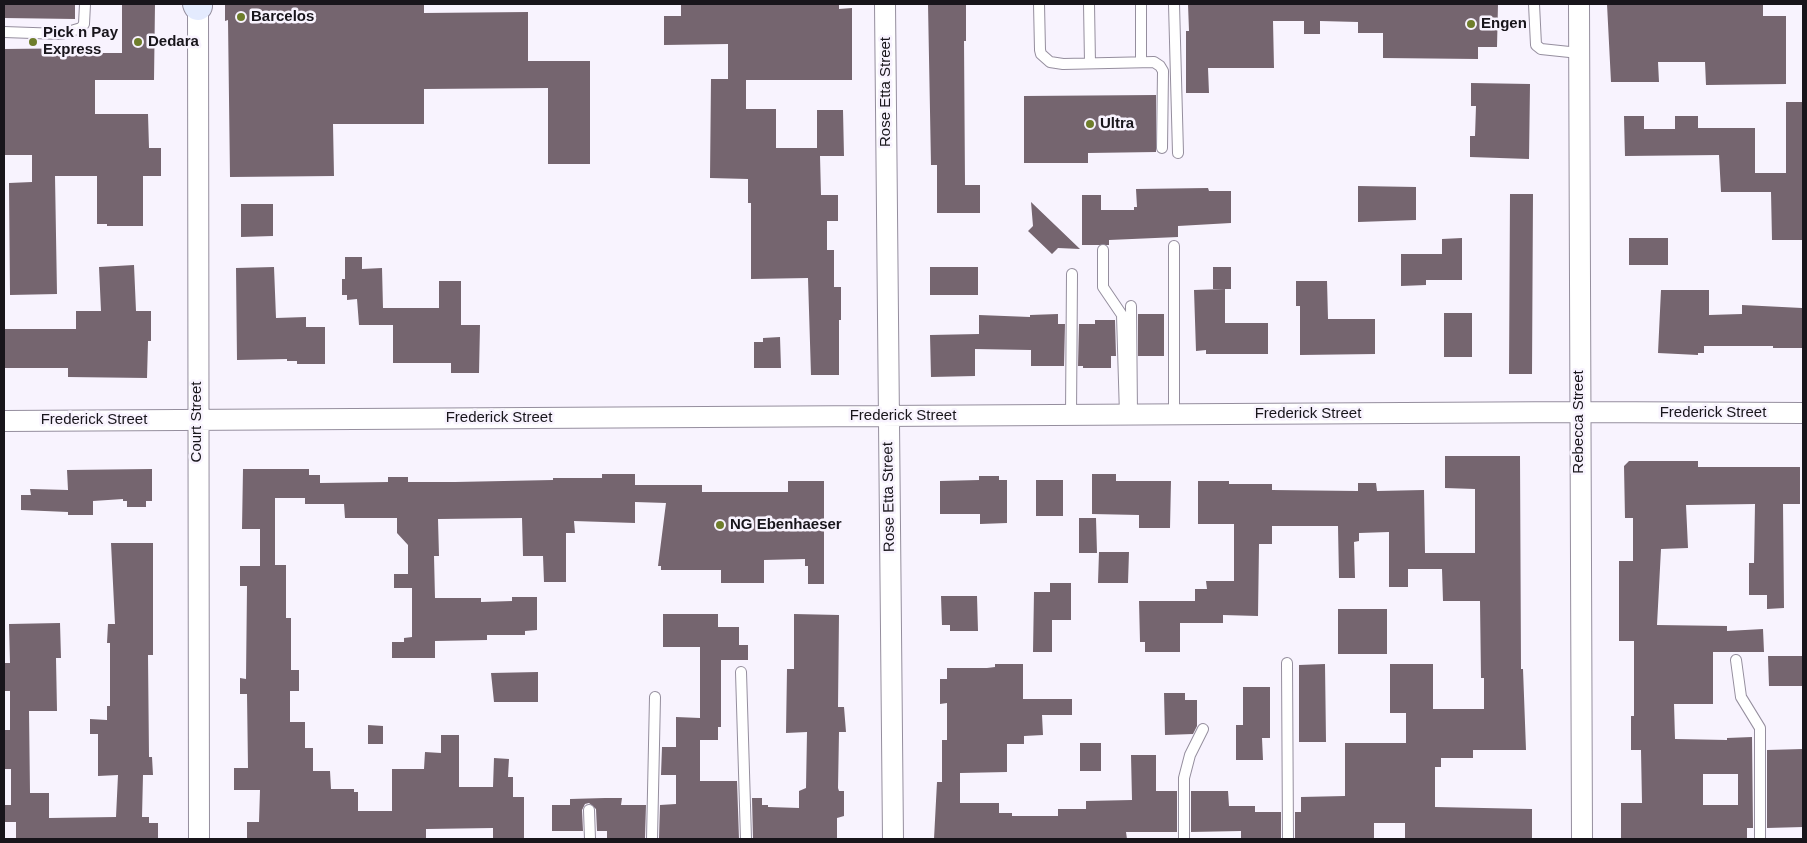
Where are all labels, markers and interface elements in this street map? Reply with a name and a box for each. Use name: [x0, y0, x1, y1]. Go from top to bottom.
place label: Barcelos: [251, 8, 314, 26]
marker: Barcelos: [235, 11, 247, 23]
place label: Engen: [1481, 15, 1527, 33]
marker: Engen: [1465, 18, 1477, 30]
place label: Pick n Pay Express: [43, 24, 118, 59]
place label: Dedara: [148, 33, 199, 51]
marker: Pick n Pay Express: [27, 36, 39, 48]
marker: Dedara: [132, 36, 144, 48]
street label: Rose Etta Street: [877, 37, 895, 147]
place label: Ultra: [1100, 115, 1134, 133]
marker: Ultra: [1084, 118, 1096, 130]
street label: Rebecca Street: [1570, 370, 1588, 474]
street label: Court Street: [188, 382, 206, 462]
street label: Frederick Street: [1660, 404, 1766, 422]
street label: Frederick Street: [1255, 405, 1361, 423]
street label: Frederick Street: [850, 407, 956, 425]
street label: Frederick Street: [446, 409, 552, 427]
street label: Frederick Street: [41, 411, 147, 429]
street label: Rose Etta Street: [879, 442, 899, 552]
place label: NG Ebenhaeser: [730, 516, 842, 534]
marker: NG Ebenhaeser: [714, 519, 726, 531]

